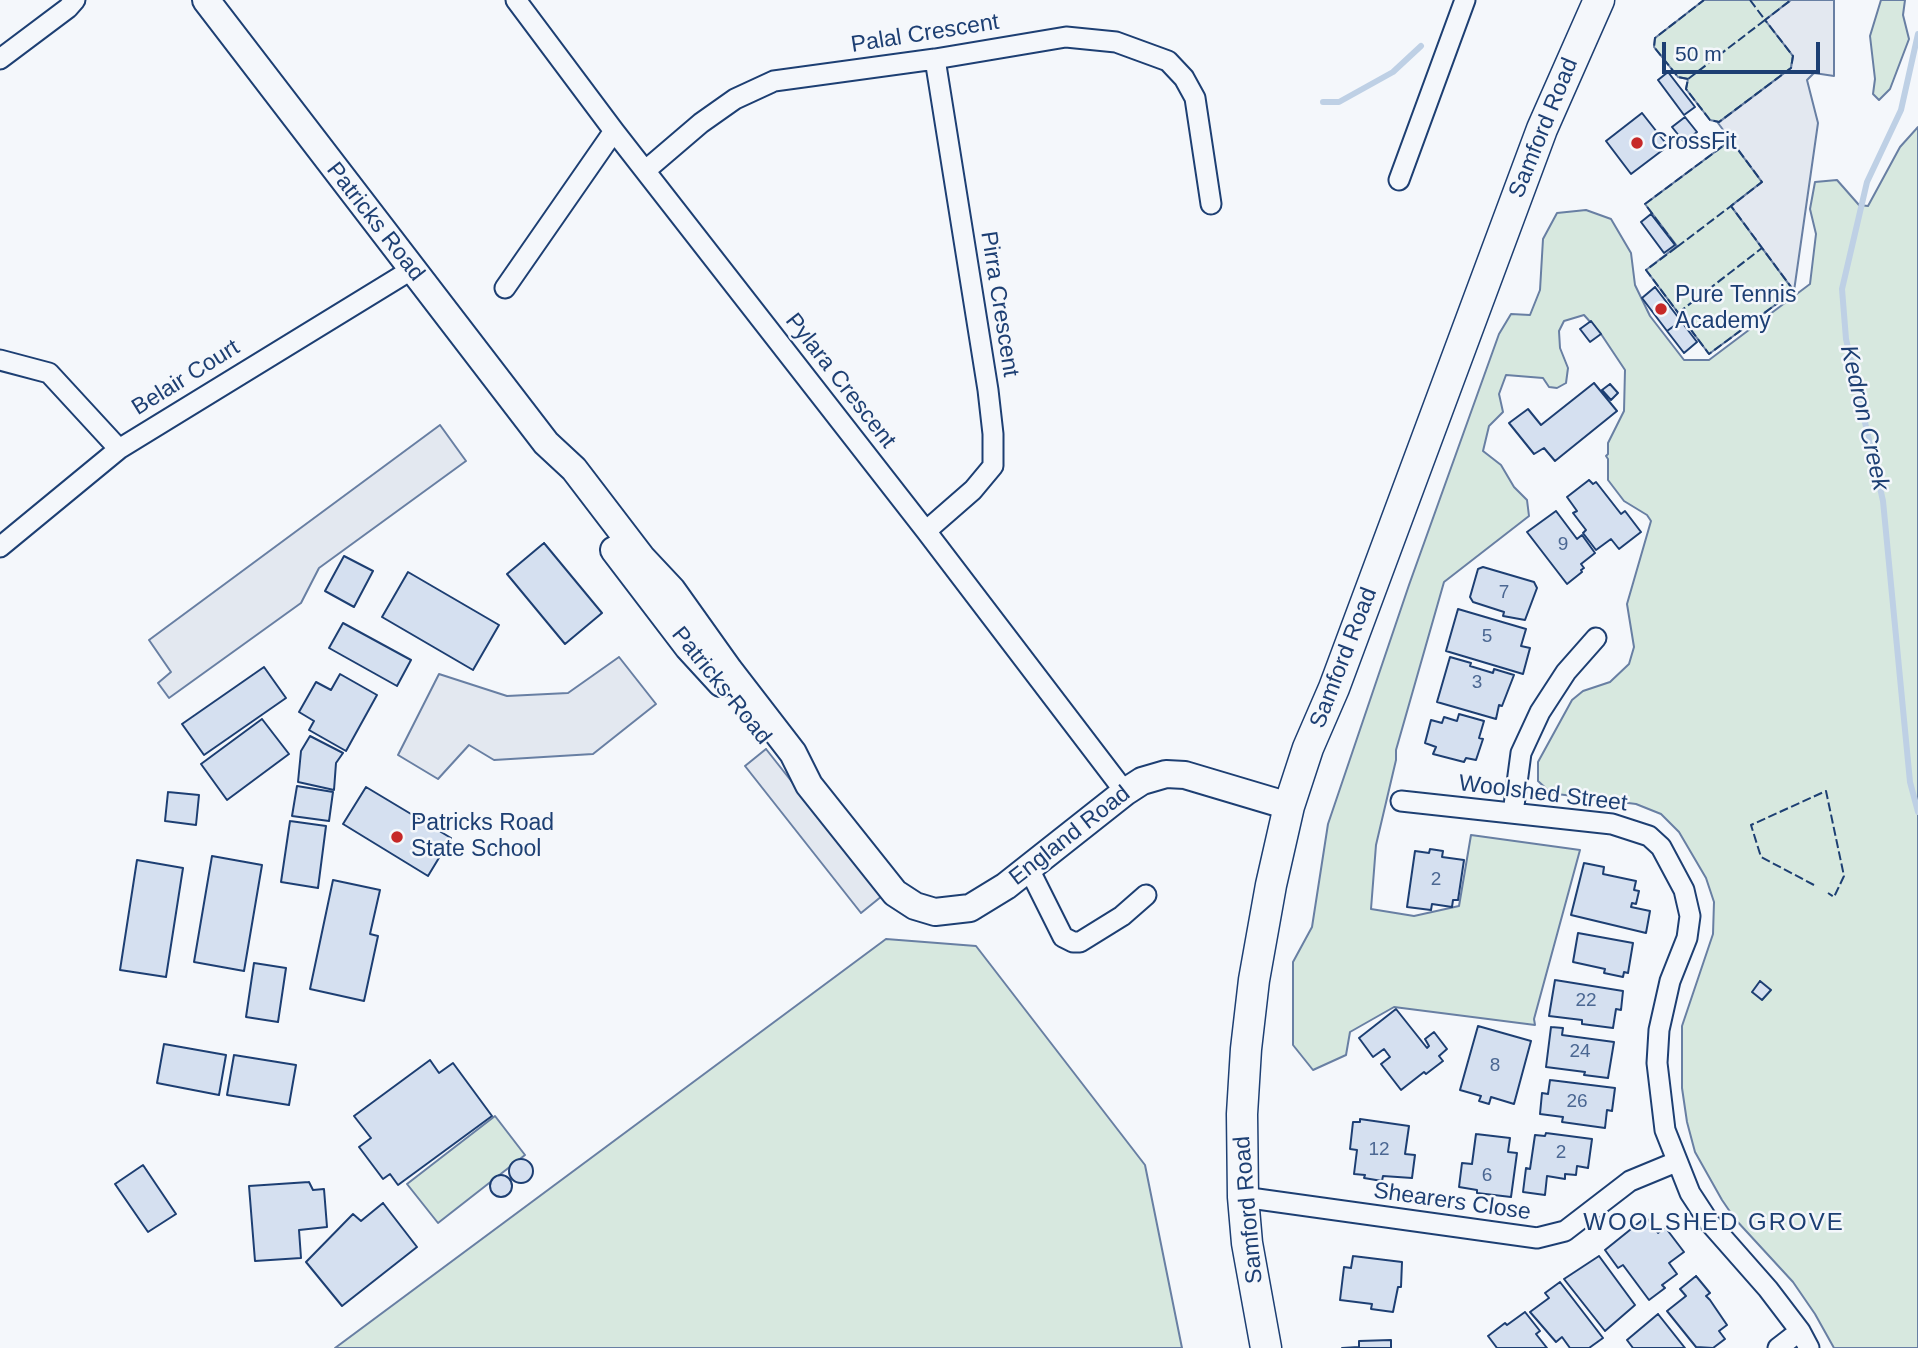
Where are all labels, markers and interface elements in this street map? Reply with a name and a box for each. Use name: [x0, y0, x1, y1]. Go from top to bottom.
street label: Palal Crescent: [849, 9, 1001, 59]
scale bar: [1666, 28, 1824, 72]
text: 50 m: [1675, 42, 1722, 65]
street label: Samford Road: [1503, 54, 1585, 202]
place label: CrossFit: [1651, 129, 1737, 157]
marker: CrossFit: [1629, 135, 1645, 151]
street label: Patricks Road: [320, 157, 430, 287]
street label: Pirra Crescent: [974, 229, 1024, 379]
place label: Pure Tennis Academy: [1675, 282, 1796, 336]
marker: Pure Tennis Academy: [1653, 301, 1669, 317]
street label: Pylara Crescent: [779, 308, 901, 454]
street label: Belair Court: [127, 334, 245, 422]
water label: Kedron Creek: [1833, 343, 1895, 493]
house number: 9: [1558, 534, 1568, 556]
house number: 7: [1499, 582, 1509, 604]
street label: Samford Road: [1305, 584, 1383, 732]
street label: Patricks Road: [665, 622, 777, 750]
house number: 5: [1482, 626, 1492, 648]
house number: 3: [1472, 672, 1482, 694]
street label: Woolshed Street: [1457, 770, 1629, 818]
street label: England Road: [1004, 780, 1136, 892]
place label: Patricks Road State School: [411, 810, 554, 864]
marker: Patricks Road State School: [389, 829, 405, 845]
house number: 2: [1431, 869, 1441, 891]
house number: 22: [1575, 990, 1597, 1012]
house number: 24: [1569, 1041, 1591, 1063]
house number: 8: [1490, 1055, 1500, 1077]
house number: 26: [1566, 1091, 1588, 1113]
street label: Samford Road: [1229, 1135, 1269, 1285]
house number: 12: [1368, 1139, 1390, 1161]
house number: 2: [1556, 1142, 1566, 1164]
house number: 6: [1482, 1165, 1492, 1187]
street label: Shearers Close: [1372, 1177, 1532, 1227]
district label: WOOLSHED GROVE: [1585, 1209, 1843, 1237]

